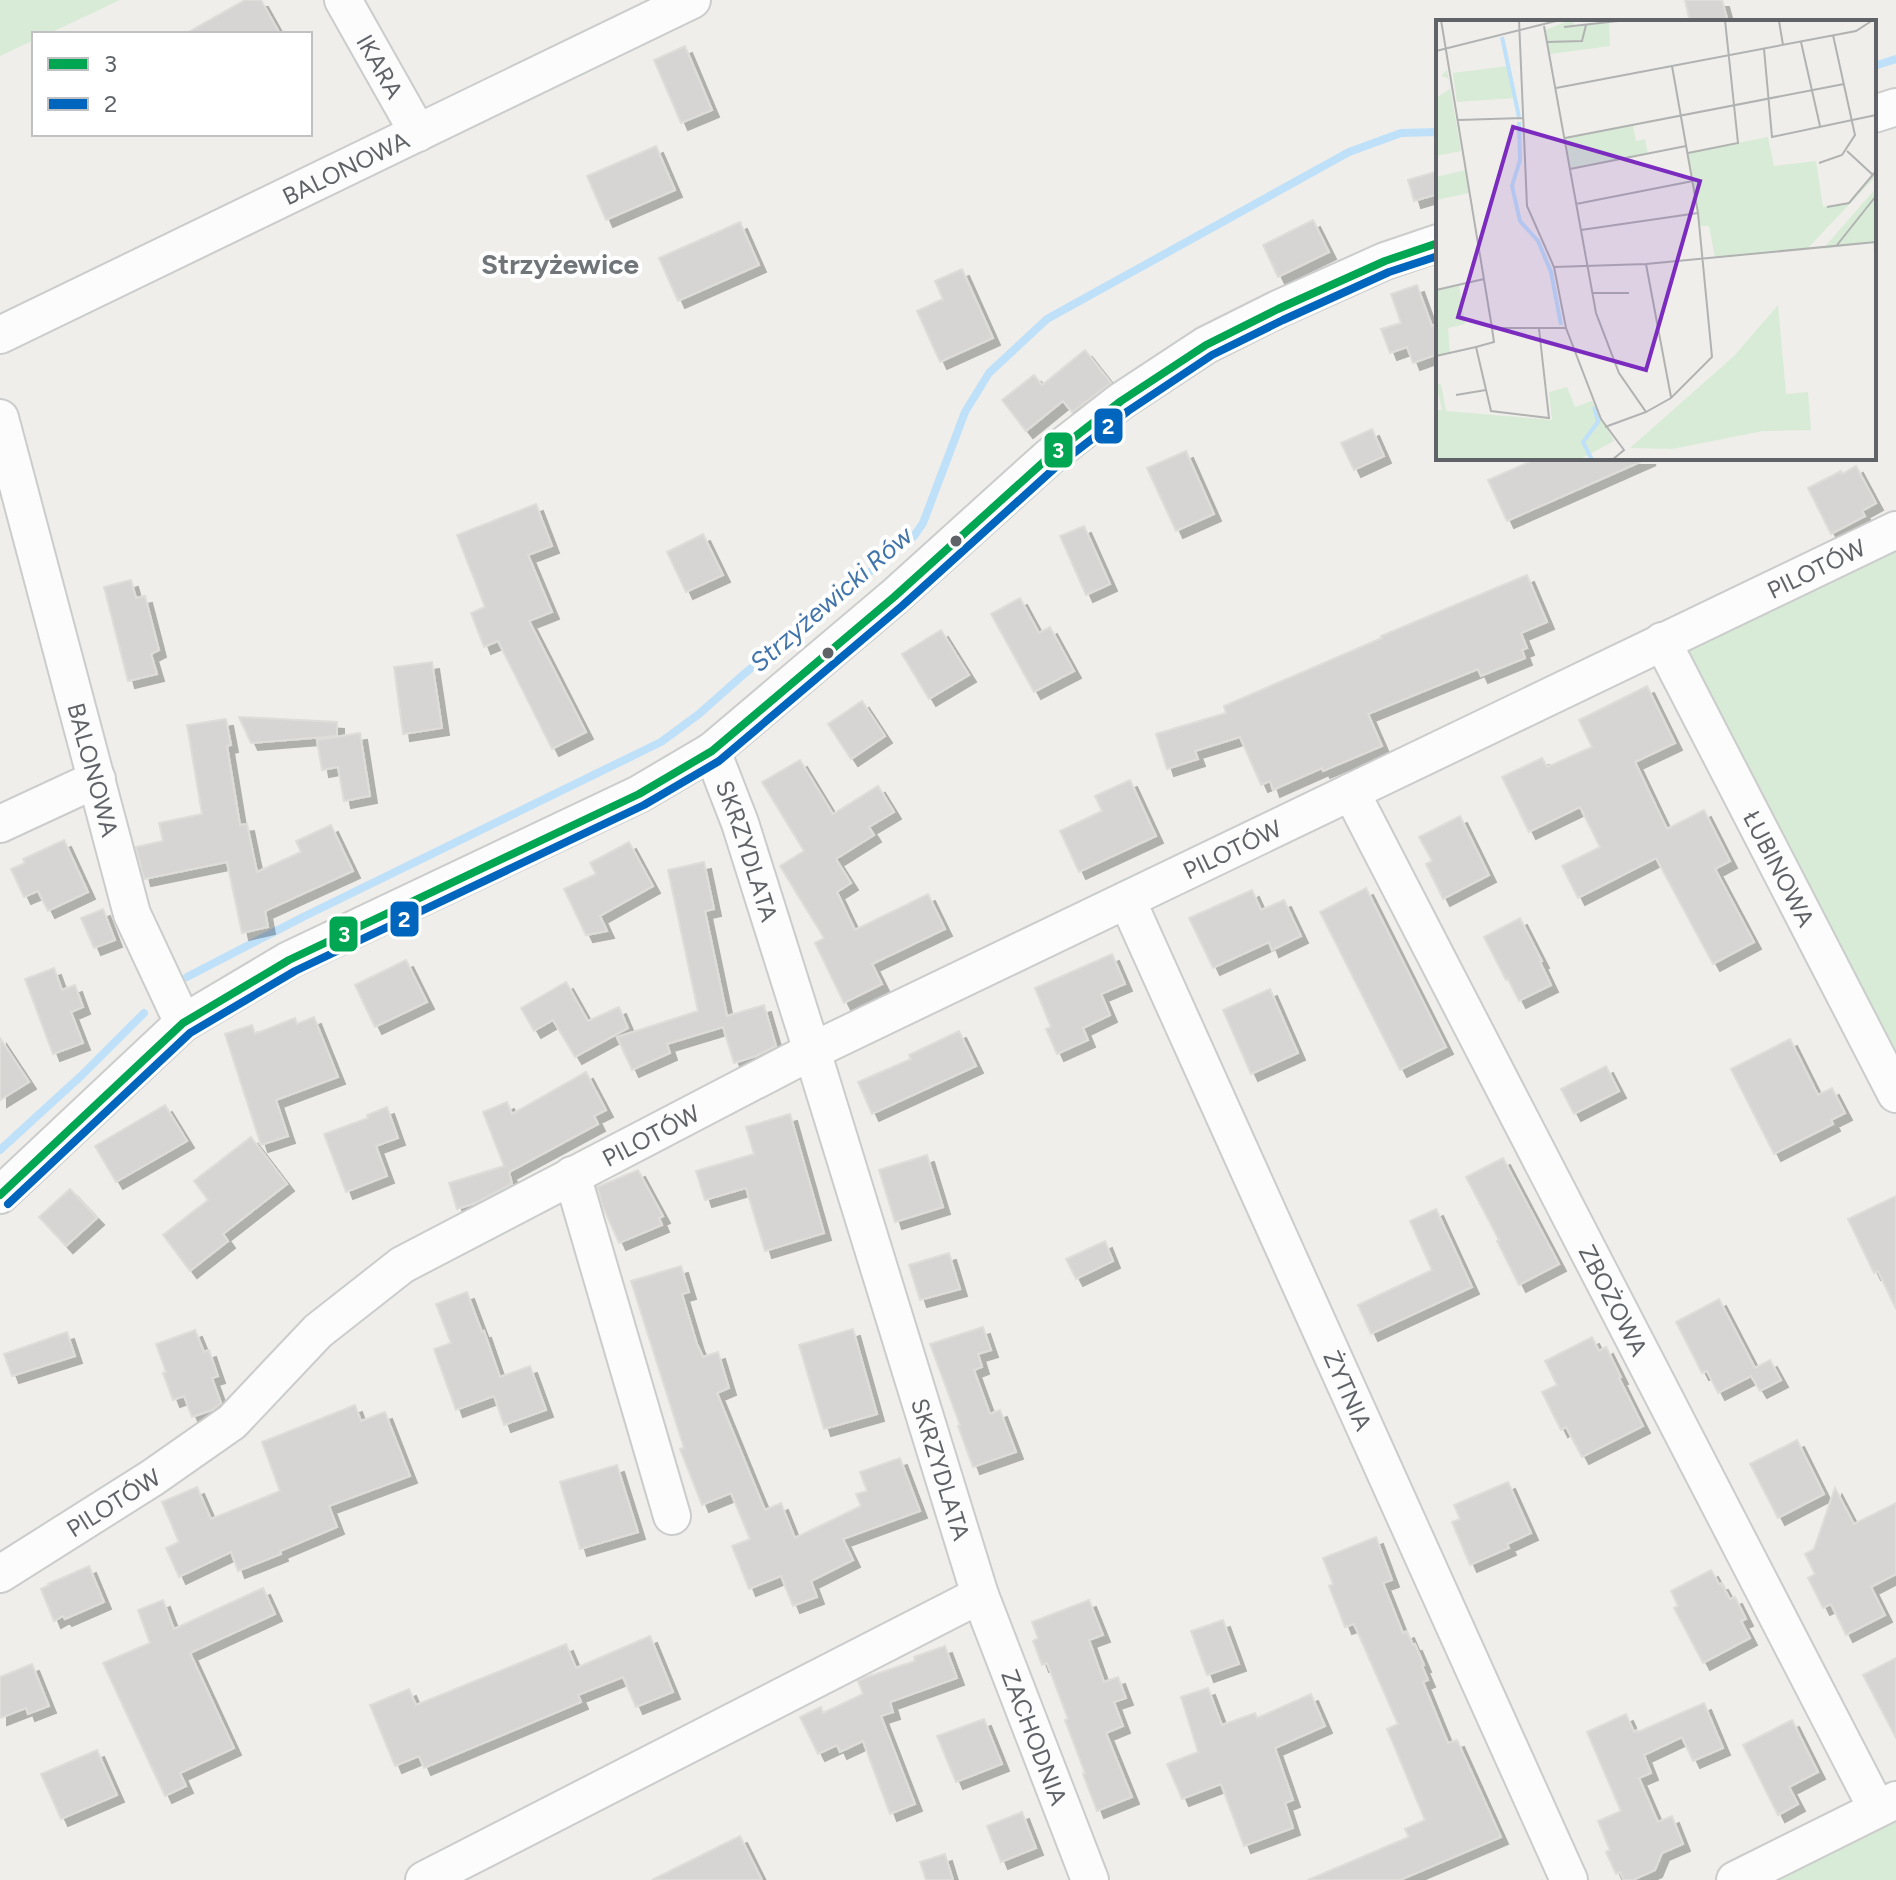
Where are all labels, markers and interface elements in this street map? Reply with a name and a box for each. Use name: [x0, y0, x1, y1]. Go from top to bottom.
inset map: [1436, 20, 1876, 460]
street label: IKARA: [351, 29, 410, 104]
legend: [32, 32, 312, 136]
text: 3: [104, 49, 117, 78]
text: 2: [104, 89, 117, 118]
street label: BALONOWA: [278, 124, 414, 211]
district label: Strzyżewice: [481, 247, 639, 281]
line badge: 2: [1093, 407, 1124, 445]
text: 2: [1102, 413, 1114, 440]
line badge: 3: [1043, 431, 1074, 469]
text: 3: [1052, 437, 1064, 464]
water label: Strzyżewicki Rów: [743, 519, 920, 678]
street label: PILOTÓW: [1762, 532, 1870, 604]
unlabelled marker: [948, 533, 964, 549]
unlabelled marker: [820, 645, 836, 661]
street label: BALONOWA: [62, 700, 125, 840]
street label: SKRZYDLATA: [710, 776, 785, 926]
street label: ŁUBINOWA: [1738, 806, 1822, 932]
street label: PILOTÓW: [1178, 813, 1286, 885]
line badge: 2: [389, 900, 420, 938]
text: 2: [398, 906, 410, 933]
line badge: 3: [328, 915, 359, 953]
text: 3: [338, 921, 350, 948]
street label: PILOTÓW: [597, 1098, 704, 1172]
street label: ZBOŻOWA: [1573, 1240, 1655, 1361]
street label: ŻYTNIA: [1318, 1346, 1379, 1436]
street label: SKRZYDLATA: [906, 1395, 977, 1544]
street label: PILOTÓW: [61, 1462, 166, 1543]
street label: ZACHODNIA: [996, 1665, 1074, 1810]

